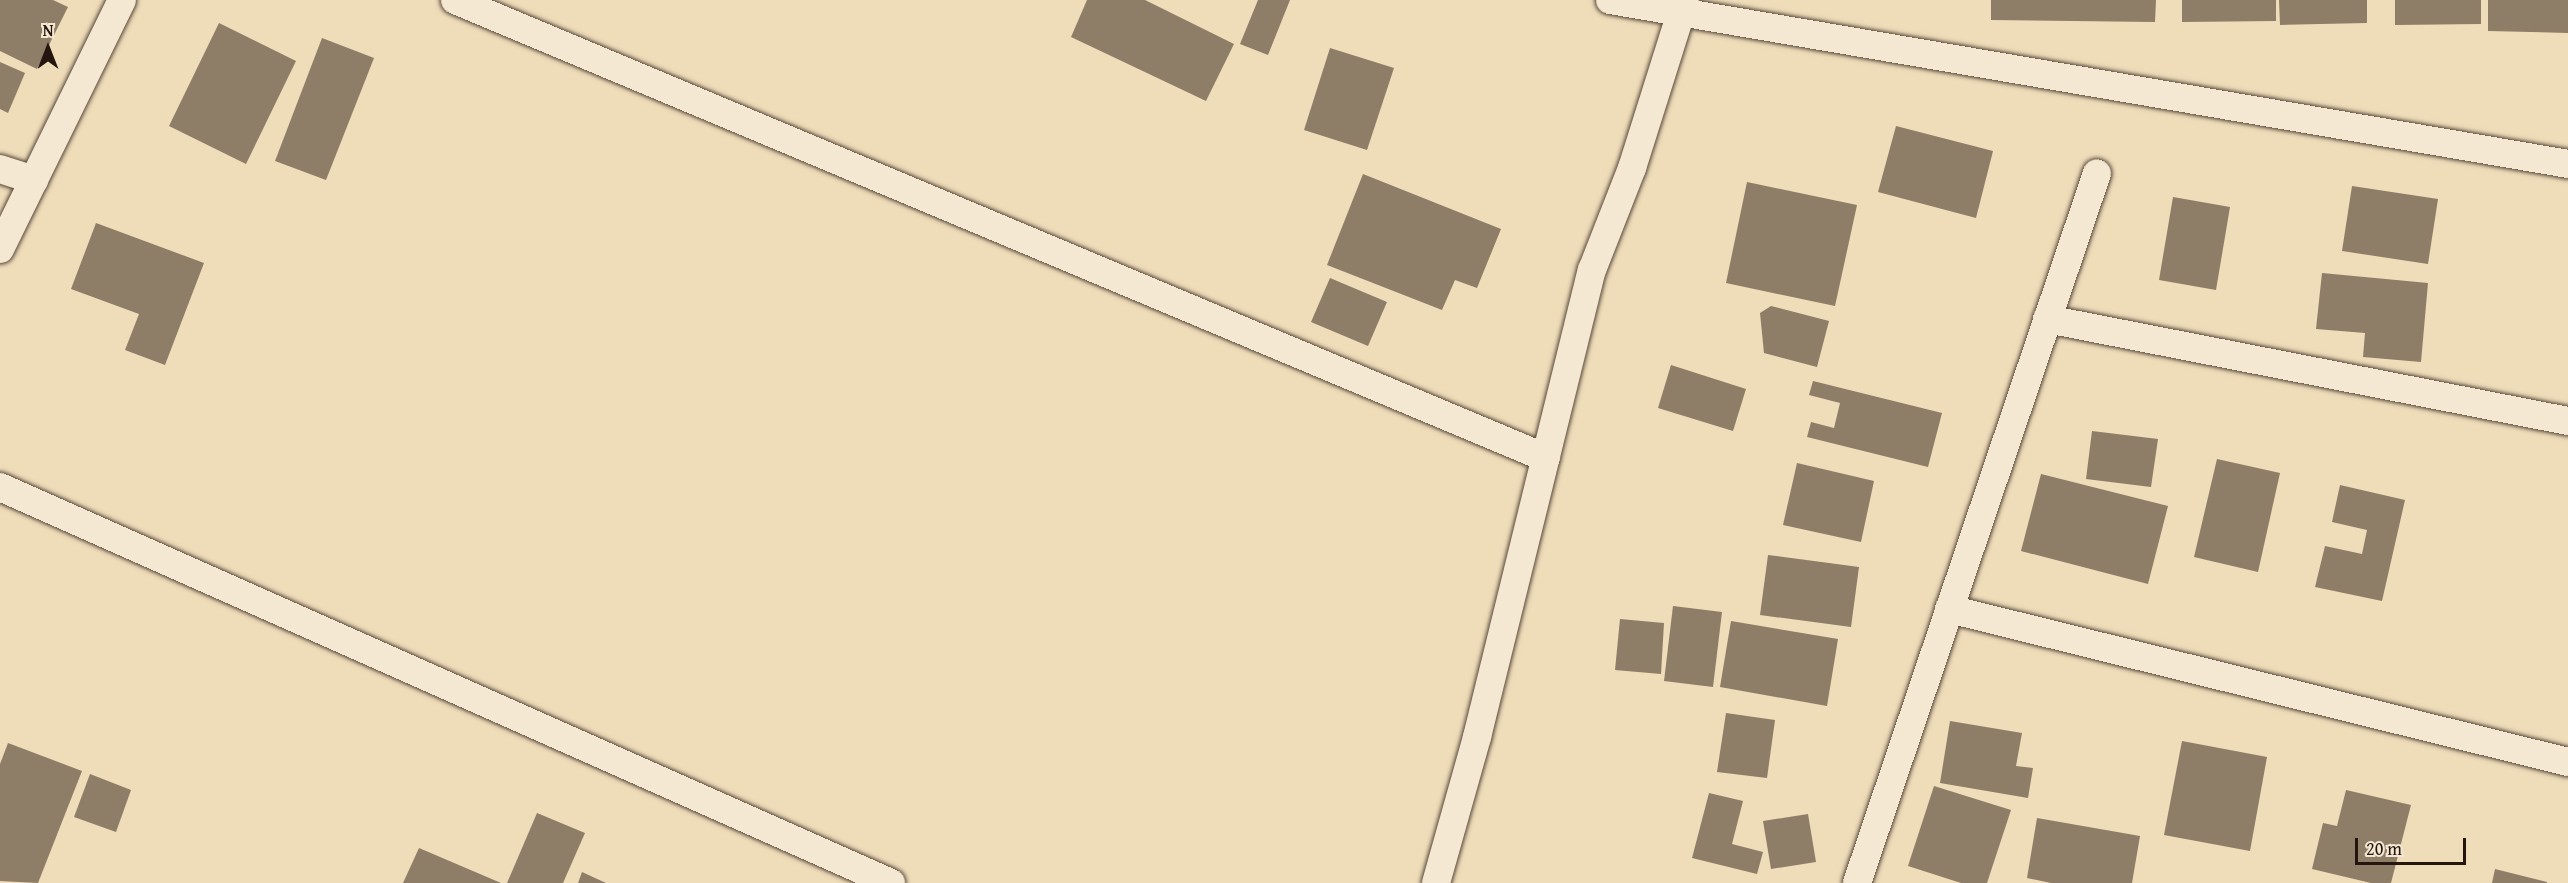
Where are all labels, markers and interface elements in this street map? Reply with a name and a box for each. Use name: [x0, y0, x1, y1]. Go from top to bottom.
north arrow: [18, 18, 78, 78]
text: N: [43, 18, 53, 42]
scale bar: [2358, 826, 2469, 864]
text: 20 m: [2366, 835, 2402, 862]

